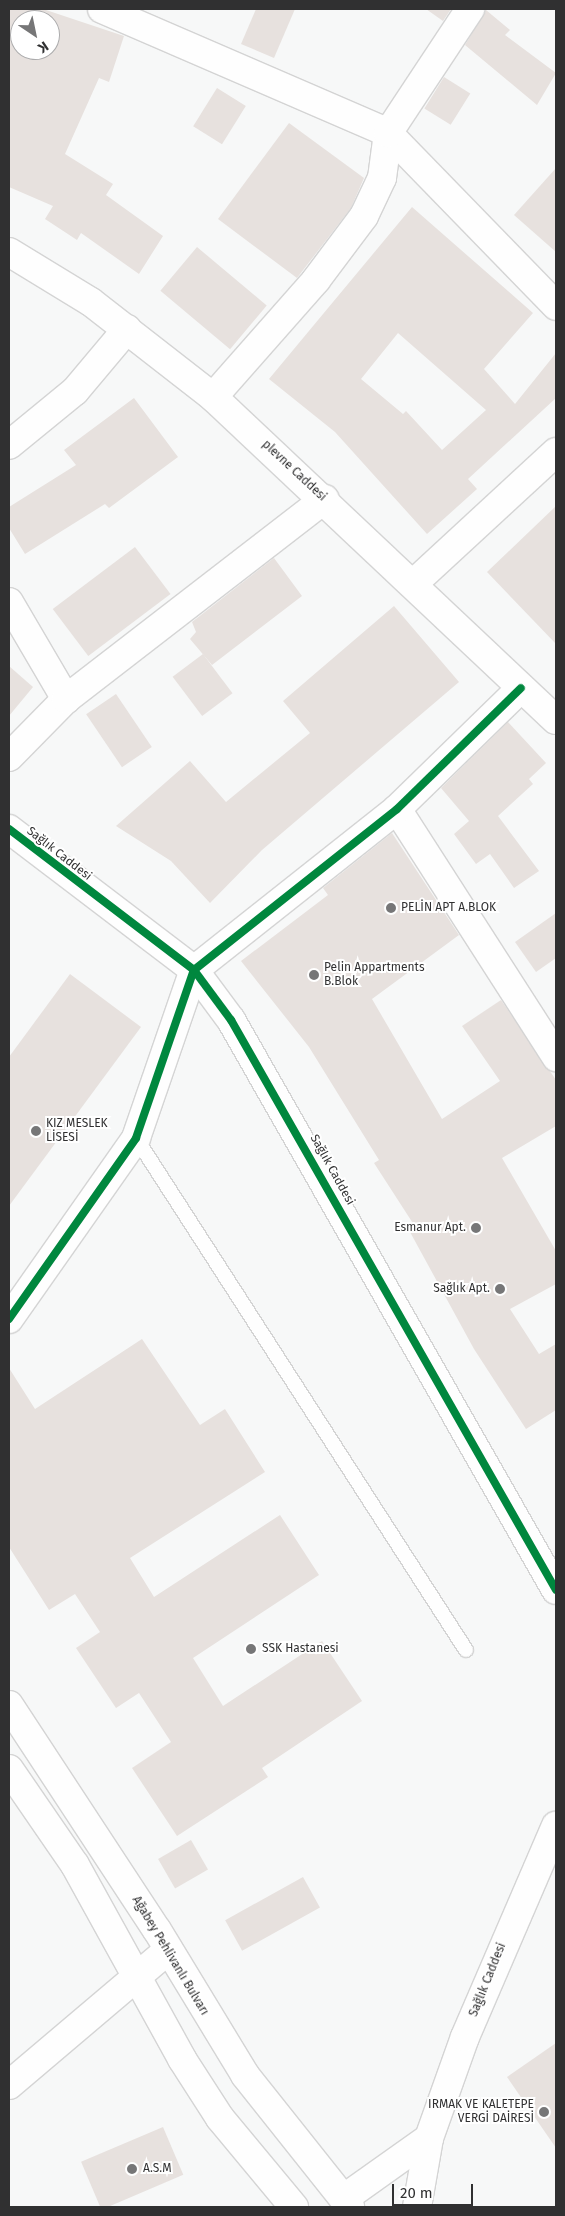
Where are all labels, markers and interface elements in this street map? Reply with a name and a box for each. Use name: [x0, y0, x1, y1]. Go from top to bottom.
north arrow: [10, 10, 60, 60]
text: K: [35, 37, 52, 57]
street label: plevne Caddesi: [259, 438, 329, 504]
street label: Sağlık Caddesi: [24, 824, 94, 884]
place label: PELİN APT A.BLOK: [401, 901, 496, 915]
marker: PELİN APT A.BLOK: [385, 902, 397, 914]
place label: Pelin Appartments B.Blok: [324, 961, 425, 989]
marker: Pelin Appartments B.Blok: [308, 969, 320, 981]
place label: KIZ MESLEK LİSESİ: [46, 1117, 108, 1145]
marker: KIZ MESLEK LİSESİ: [30, 1125, 42, 1137]
street label: Sağlık Caddesi: [307, 1132, 357, 1208]
place label: Esmanur Apt.: [394, 1221, 466, 1235]
marker: Esmanur Apt.: [470, 1222, 482, 1234]
place label: Sağlık Apt.: [433, 1282, 490, 1296]
marker: Sağlık Apt.: [494, 1283, 506, 1295]
marker: SSK Hastanesi: [244, 1642, 258, 1656]
place label: SSK Hastanesi: [262, 1642, 339, 1656]
street label: Ağabey Pehlivanlı Bulvarı: [129, 1894, 211, 2018]
street label: Sağlık Caddesi: [467, 1941, 509, 2019]
place label: IRMAK VE KALETEPE VERGİ DAİRESİ: [428, 2098, 534, 2126]
marker: IRMAK VE KALETEPE VERGİ DAİRESİ: [538, 2106, 550, 2118]
marker: A.S.M: [125, 2162, 139, 2176]
place label: A.S.M: [143, 2162, 172, 2176]
scale bar: [395, 2174, 476, 2206]
text: 20 m: [400, 2184, 433, 2202]

